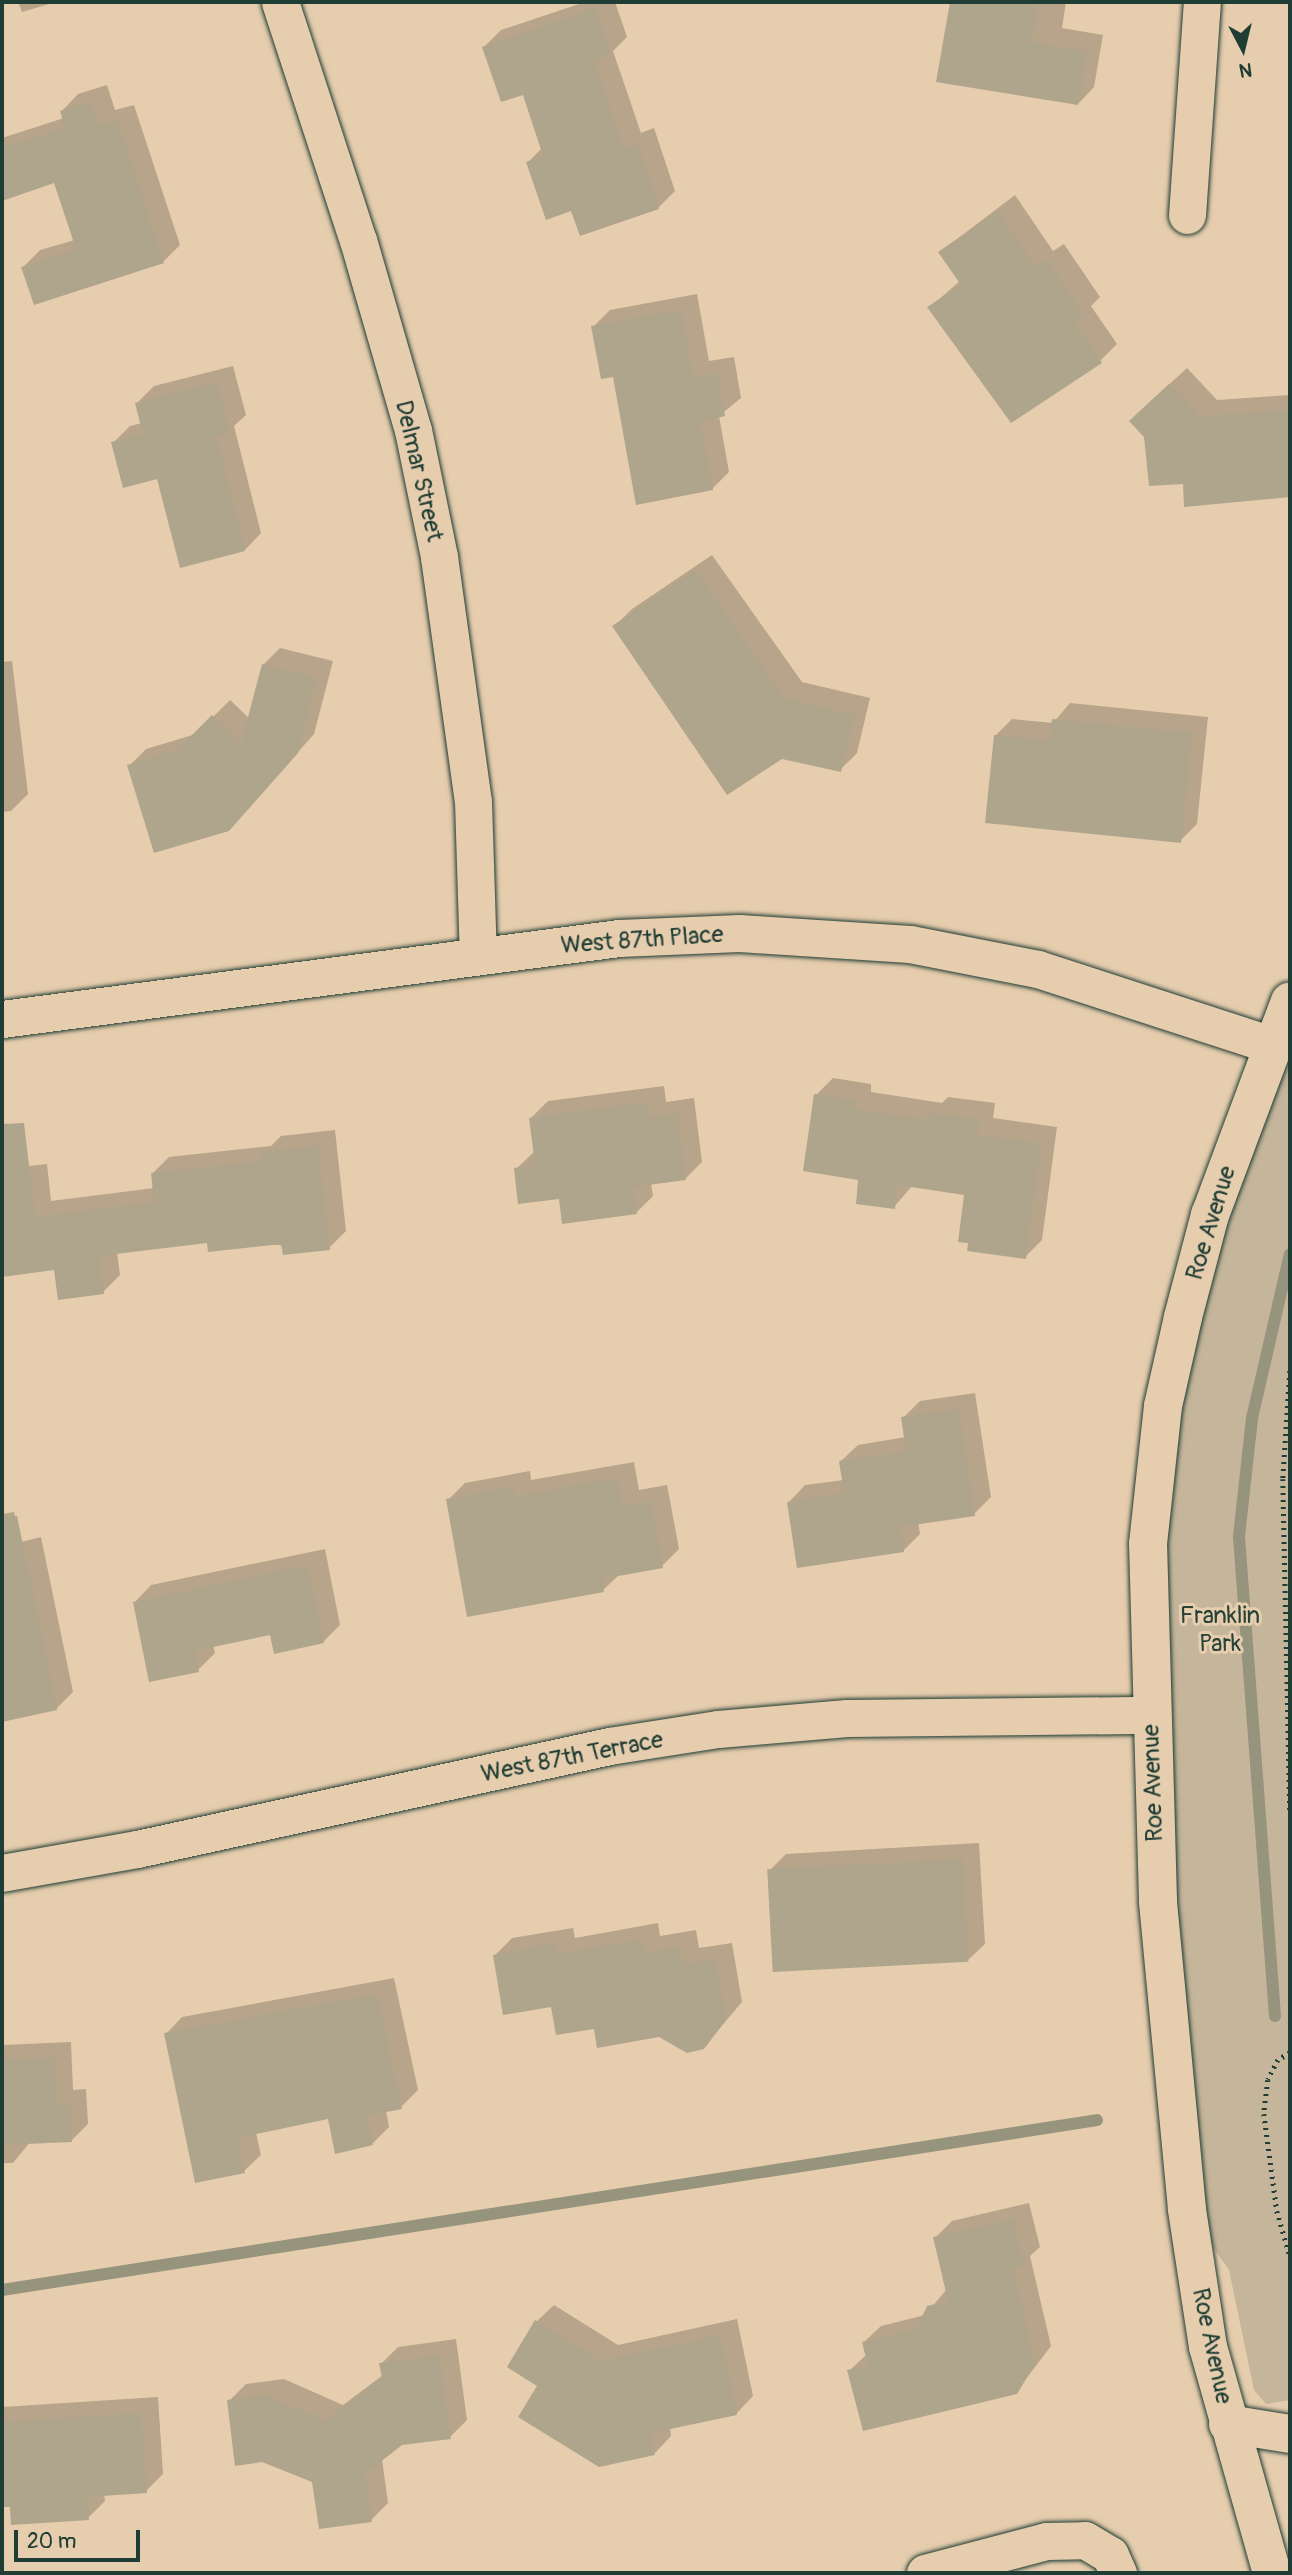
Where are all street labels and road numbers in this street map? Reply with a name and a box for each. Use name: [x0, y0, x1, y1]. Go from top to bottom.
street label: Delmar Street: [389, 398, 449, 544]
street label: West 87th Place: [560, 920, 724, 960]
street label: Roe Avenue: [1180, 1163, 1242, 1283]
street label: Roe Avenue: [1137, 1724, 1169, 1842]
street label: West 87th Terrace: [479, 1725, 665, 1789]
street label: Roe Avenue: [1186, 2285, 1238, 2407]

